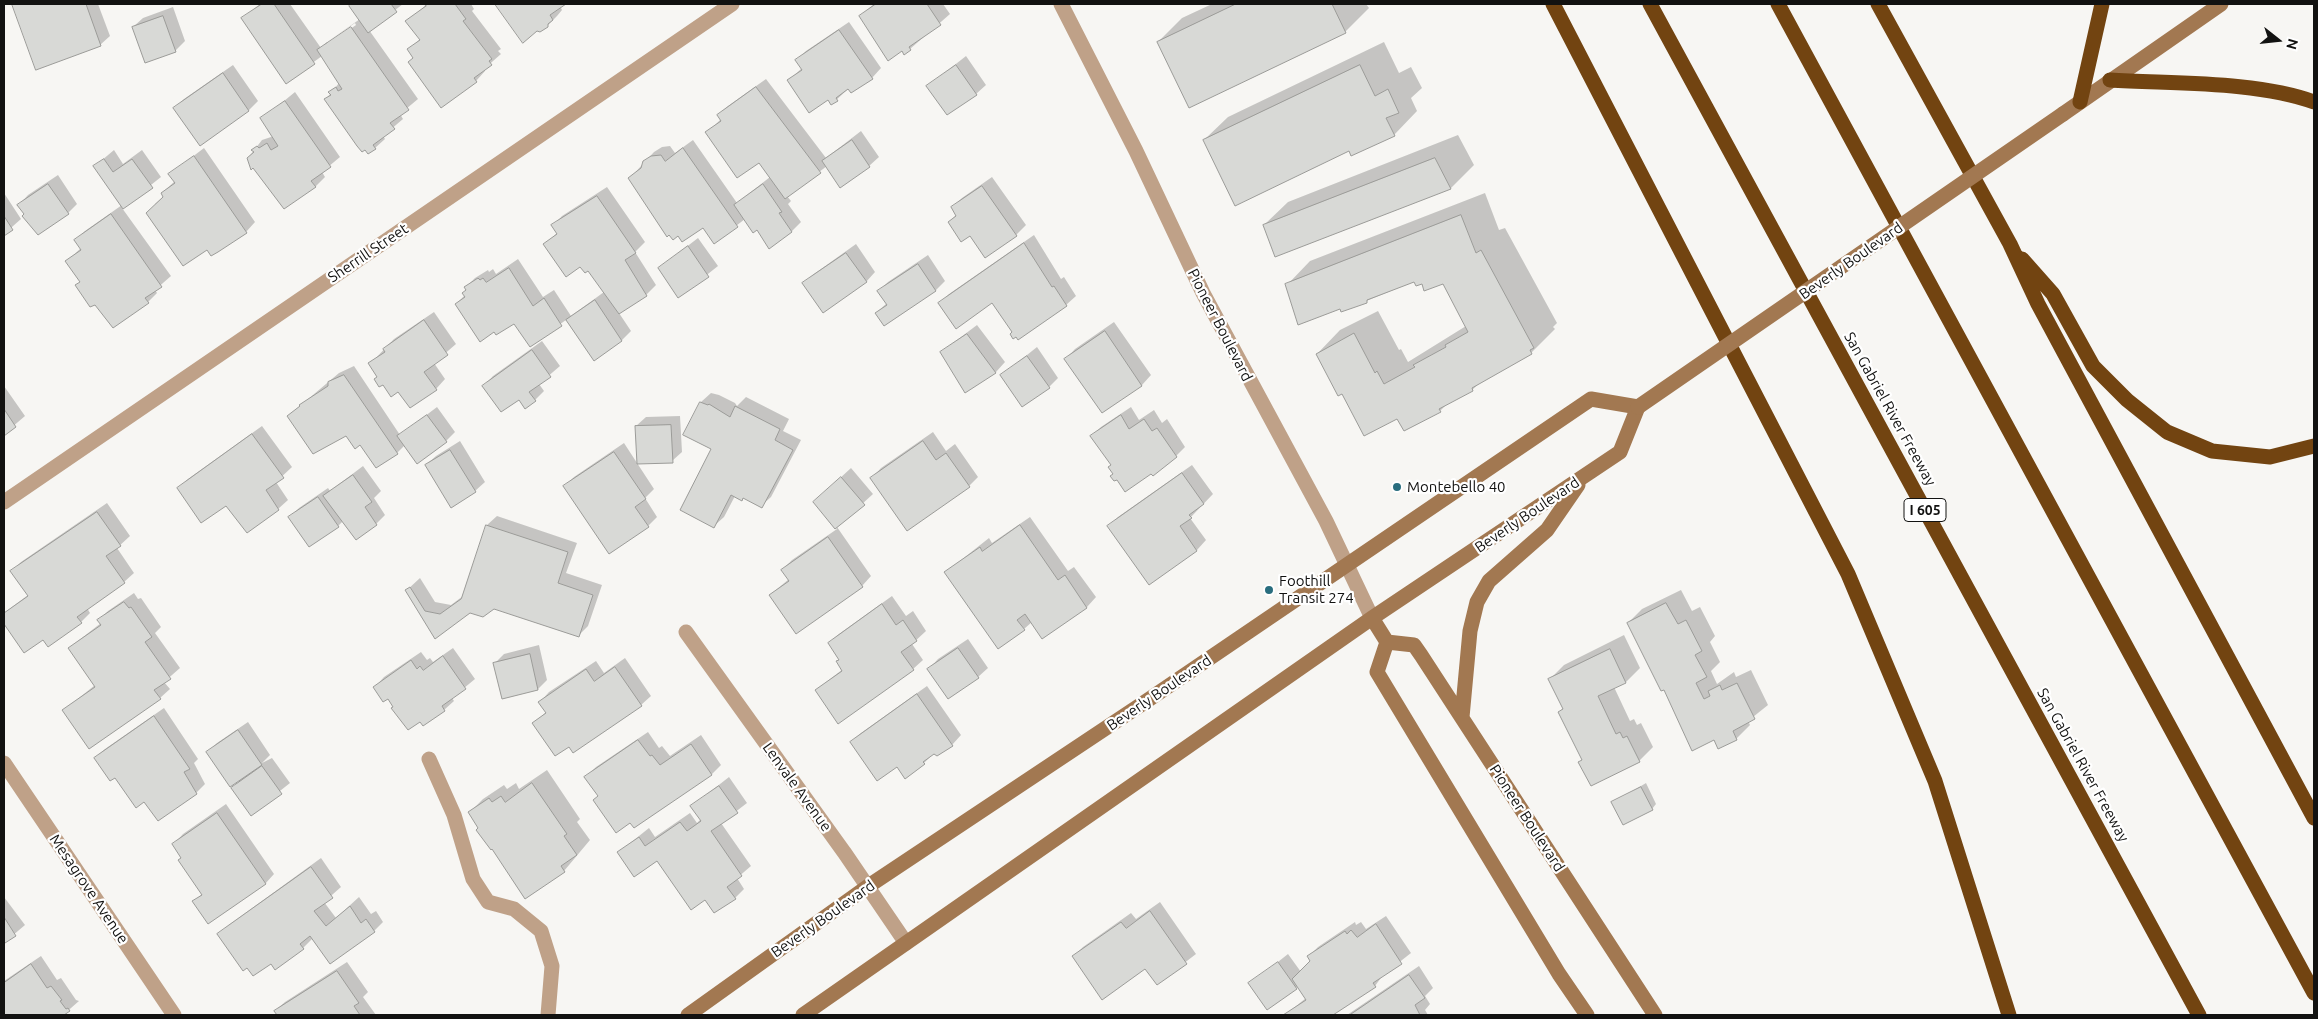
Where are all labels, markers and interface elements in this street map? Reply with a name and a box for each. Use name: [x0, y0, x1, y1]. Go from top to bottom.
north arrow: [2253, 15, 2303, 65]
text: N: [2283, 37, 2302, 51]
street label: Beverly Boulevard: [1796, 219, 1906, 303]
street label: Sherrill Street: [324, 220, 412, 286]
street label: Pioneer Boulevard: [1184, 266, 1256, 384]
street label: San Gabriel River Freeway: [1840, 329, 1940, 489]
street label: Beverly Boulevard: [1471, 473, 1583, 557]
place label: Montebello 40: [1407, 478, 1506, 496]
marker: Montebello 40: [1391, 481, 1403, 493]
road number: I 605: [1904, 498, 1946, 522]
place label: Foothill Transit 274: [1279, 572, 1354, 607]
marker: Foothill Transit 274: [1263, 584, 1275, 596]
street label: Beverly Boulevard: [1103, 651, 1215, 735]
street label: San Gabriel River Freeway: [2033, 685, 2133, 845]
street label: Lenvale Avenue: [759, 739, 835, 835]
street label: Pioneer Boulevard: [1486, 761, 1568, 875]
street label: Mesagrove Avenue: [46, 831, 132, 947]
street label: Beverly Boulevard: [768, 877, 878, 961]

